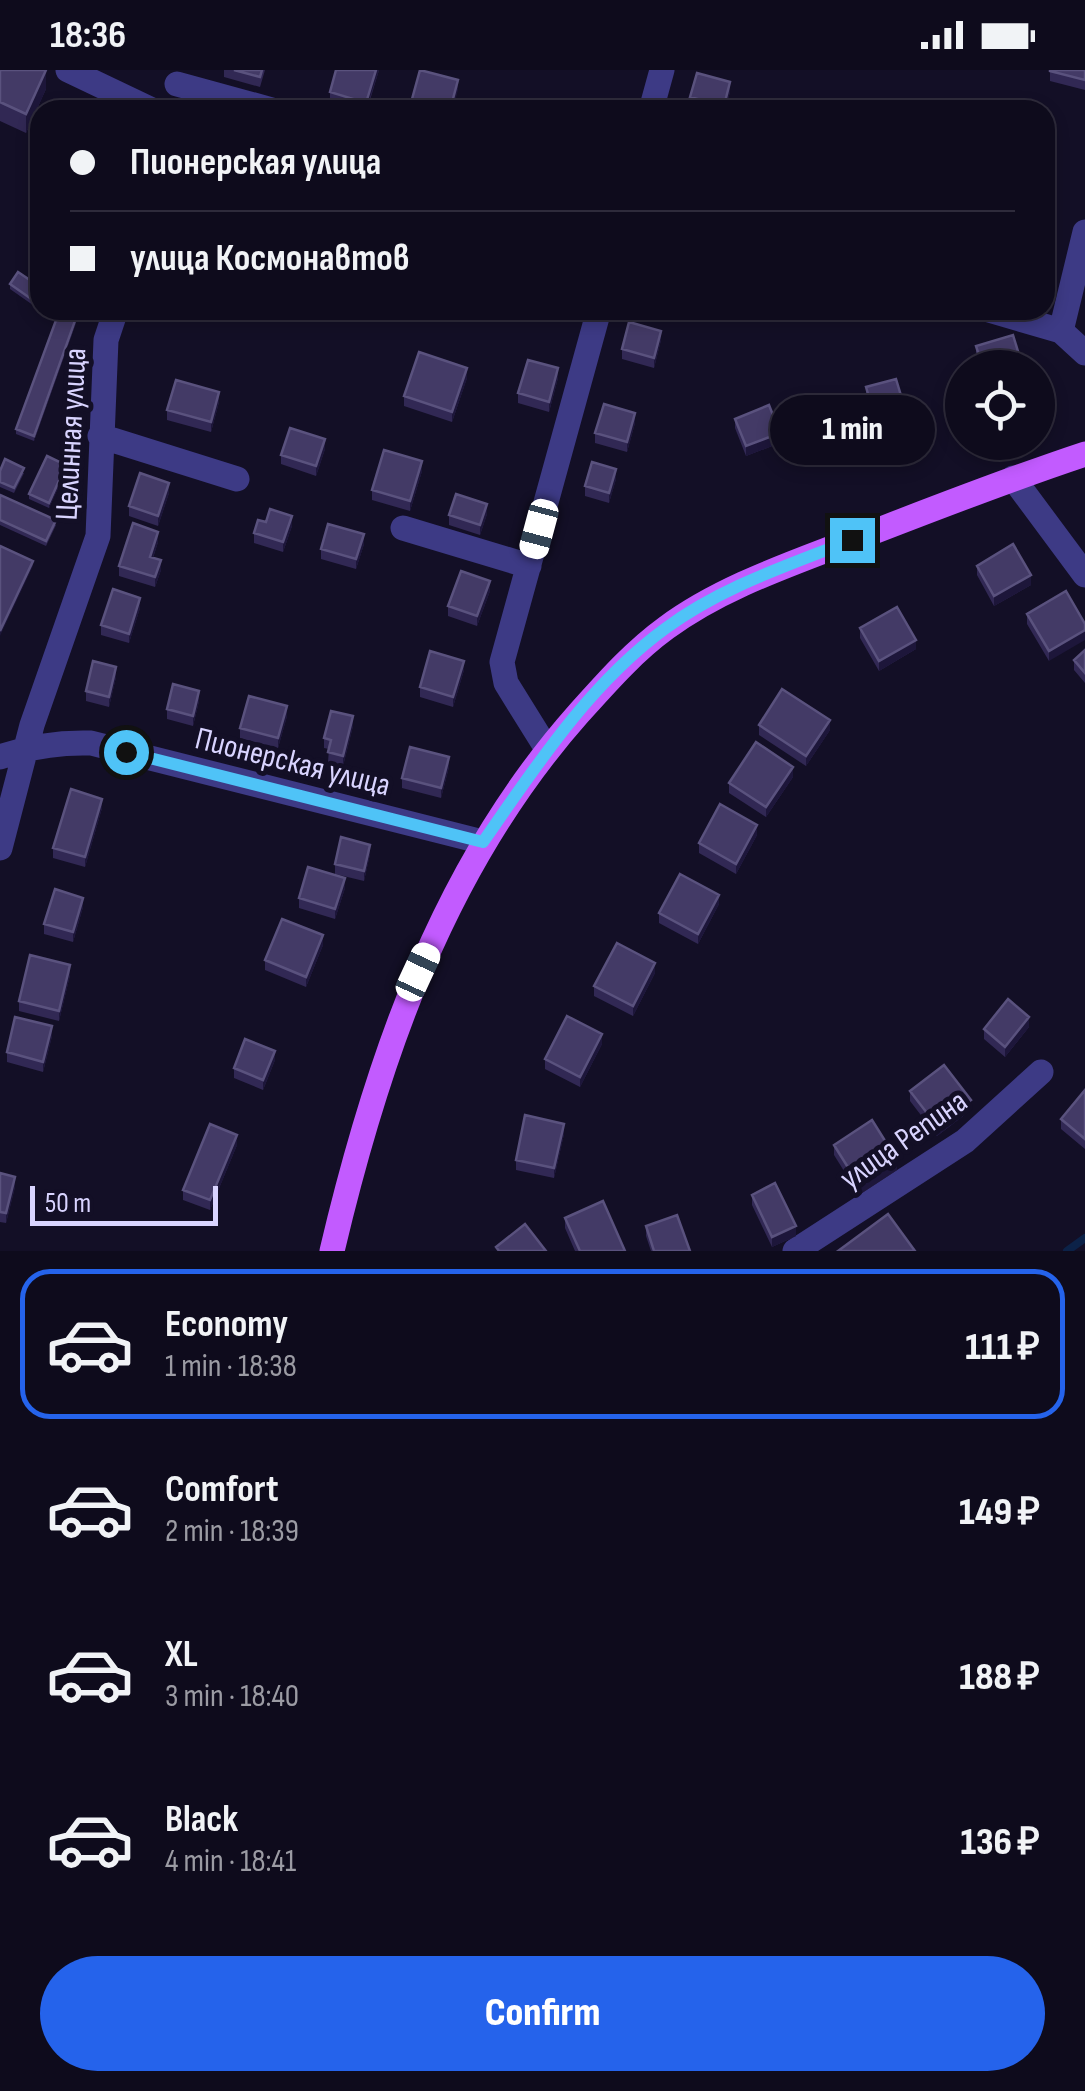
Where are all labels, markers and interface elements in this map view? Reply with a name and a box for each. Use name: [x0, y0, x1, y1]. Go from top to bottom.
text: 18:36: [50, 13, 126, 58]
text: Пионерская улица: [130, 140, 381, 185]
text: улица Космонавтов: [130, 236, 409, 281]
street label: Целинная улица: [48, 347, 95, 521]
map controls: [945, 350, 1055, 460]
button: locate: [945, 350, 1055, 460]
callout: 1 min: [770, 395, 934, 465]
text: 1 min: [822, 410, 883, 449]
car: [517, 496, 561, 562]
route end: [830, 518, 875, 563]
street label: Пионерская улица: [191, 719, 394, 806]
route start: [104, 730, 149, 775]
car: [392, 938, 444, 1006]
street label: улица Репина: [833, 1082, 975, 1198]
scale bar: [30, 1181, 218, 1226]
text: 50 m: [45, 1187, 91, 1220]
icon: car: [45, 1299, 135, 1389]
text: Economy: [165, 1302, 288, 1347]
text: 111 ₽: [965, 1325, 1040, 1370]
text: 1 min · 18:38: [165, 1347, 297, 1386]
icon: car: [45, 1464, 135, 1554]
text: Comfort: [165, 1467, 279, 1512]
text: 149 ₽: [959, 1490, 1040, 1535]
text: 2 min · 18:39: [165, 1512, 299, 1551]
icon: car: [45, 1629, 135, 1719]
text: XL: [165, 1632, 198, 1677]
text: 188 ₽: [959, 1655, 1040, 1700]
text: 3 min · 18:40: [165, 1677, 299, 1716]
icon: car: [45, 1794, 135, 1884]
text: Black: [165, 1797, 238, 1842]
text: 136 ₽: [960, 1820, 1040, 1865]
text: 4 min · 18:41: [165, 1842, 296, 1881]
button: Confirm: [40, 1956, 1045, 2071]

